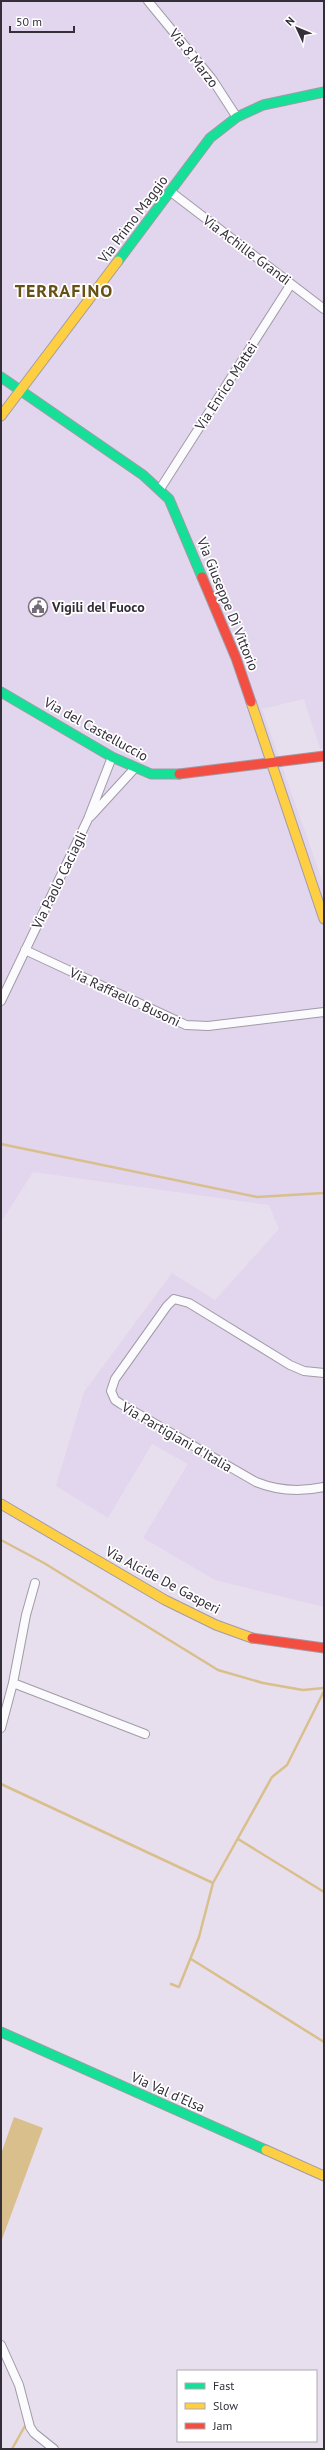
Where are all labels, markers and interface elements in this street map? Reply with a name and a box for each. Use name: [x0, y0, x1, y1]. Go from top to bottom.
scale bar: [10, 8, 74, 34]
north arrow: [277, 8, 317, 48]
text: 50 m: [16, 14, 42, 29]
text: N: [282, 14, 297, 29]
street label: Via 8 Marzo: [165, 24, 223, 91]
street label: Via Primo Maggio: [94, 172, 172, 267]
street label: Via Achille Grandi: [198, 210, 295, 289]
district label: TERRAFINO: [15, 279, 113, 302]
street label: Via Enrico Mattei: [190, 339, 261, 434]
street label: Via Giuseppe Di Vittorio: [193, 534, 263, 673]
public building icon: Vigili del Fuoco: [27, 596, 49, 618]
place label: Vigili del Fuoco: [51, 598, 145, 616]
street label: Via del Castelluccio: [40, 692, 151, 765]
street label: Via Paolo Caciagli: [27, 828, 90, 933]
street label: Via Raffaello Busoni: [66, 963, 183, 1031]
street label: Via Partigiani d'Italia: [118, 1397, 236, 1476]
street label: Via Alcide De Gasperi: [102, 1542, 223, 1618]
street label: Via Val d'Elsa: [127, 2067, 208, 2116]
legend: [177, 2370, 317, 2442]
text: Fast: [213, 2378, 234, 2393]
text: Slow: [213, 2398, 238, 2413]
text: Jam: [212, 2418, 232, 2433]

